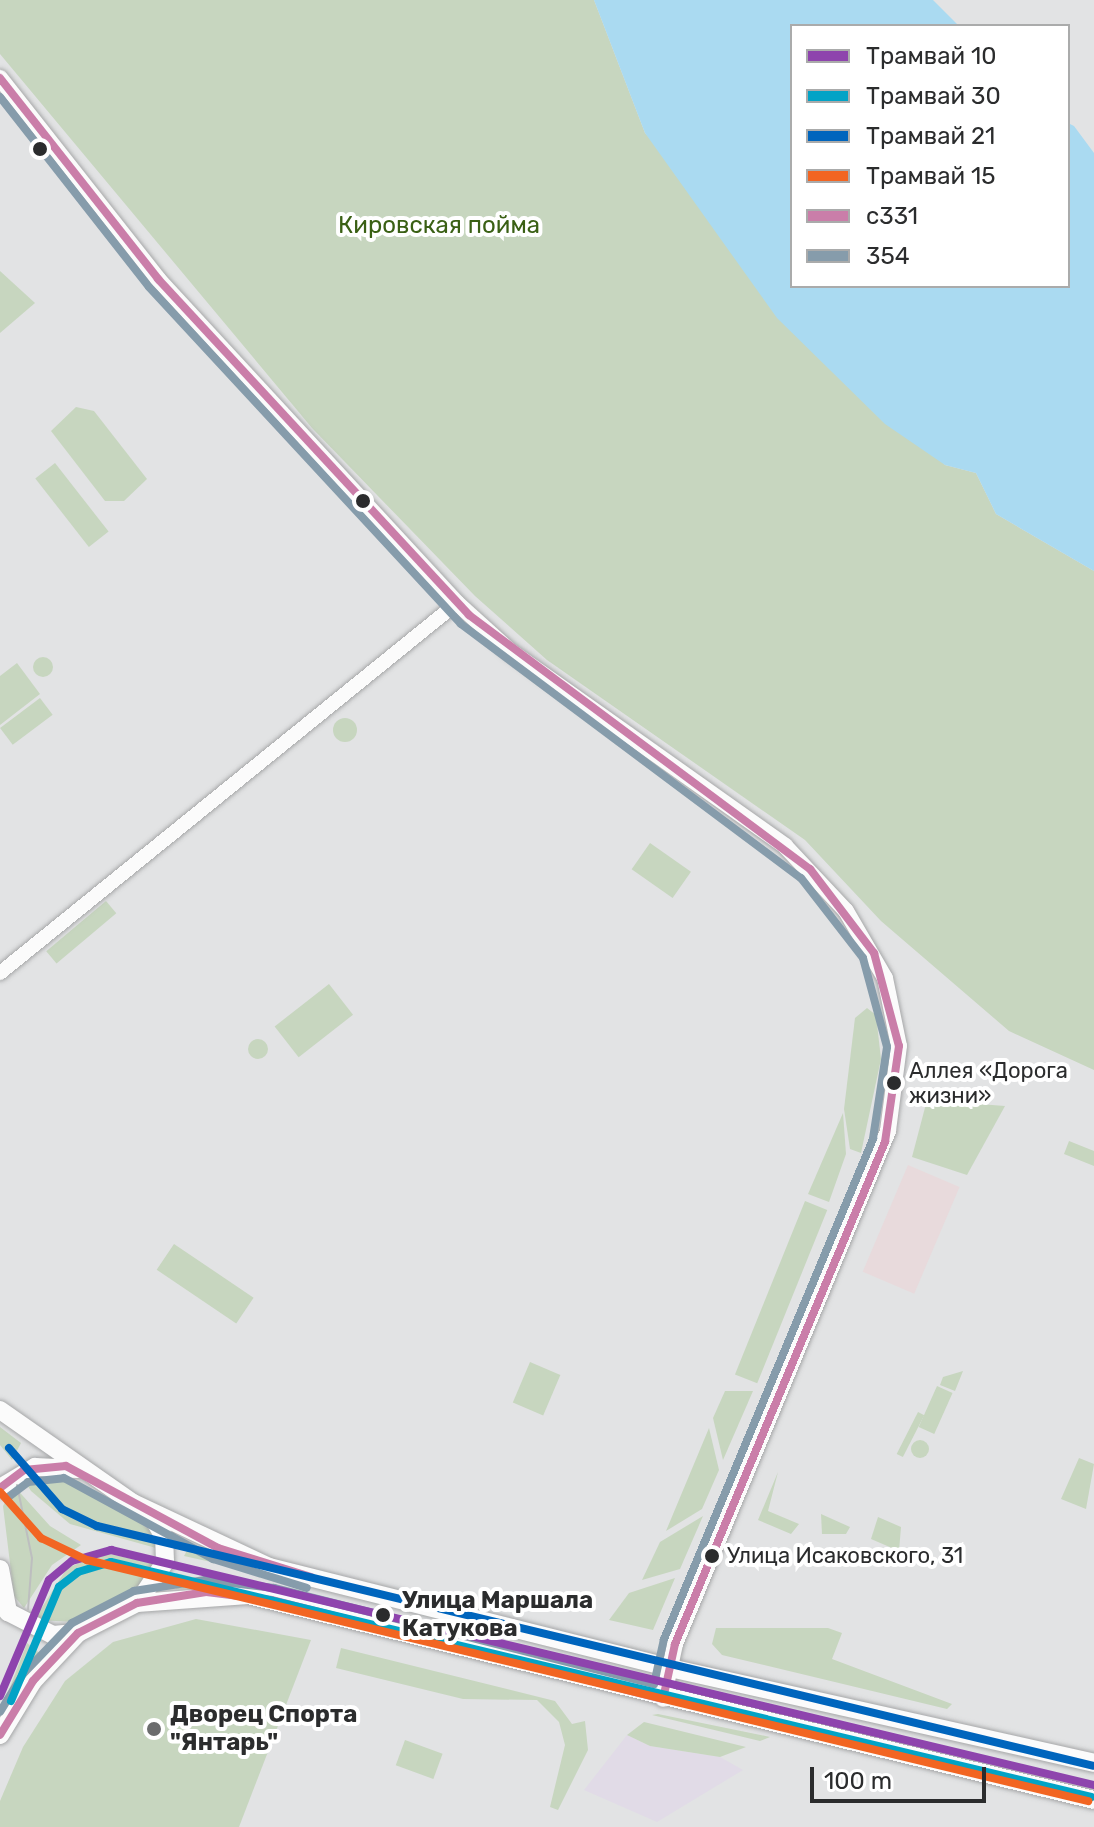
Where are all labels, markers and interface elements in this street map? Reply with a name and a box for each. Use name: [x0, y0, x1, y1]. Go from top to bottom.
legend: [790, 24, 1070, 288]
text: Трамвай 10: [866, 42, 997, 70]
text: Трамвай 30: [866, 82, 1001, 110]
text: Трамвай 21: [866, 122, 995, 150]
unlabelled marker: [32, 141, 48, 157]
text: Трамвай 15: [866, 162, 996, 190]
text: с331: [866, 202, 918, 230]
park label: Кировская пойма: [338, 212, 540, 240]
text: 354: [866, 242, 910, 270]
unlabelled marker: [355, 493, 371, 509]
place label: Аллея «Дорога жизни»: [909, 1057, 1068, 1108]
marker: Аллея «Дорога жизни»: [886, 1075, 902, 1091]
place label: Улица Исаковского, 31: [727, 1543, 963, 1569]
marker: Улица Исаковского, 31: [704, 1548, 720, 1564]
place label: Улица Маршала Катукова: [402, 1587, 593, 1643]
marker: Улица Маршала Катукова: [371, 1603, 395, 1627]
place label: Дворец Спорта "Янтарь": [170, 1701, 357, 1757]
marker: Дворец Спорта "Янтарь": [145, 1720, 163, 1738]
scale bar: [814, 1751, 990, 1801]
text: 100 m: [824, 1767, 892, 1795]

